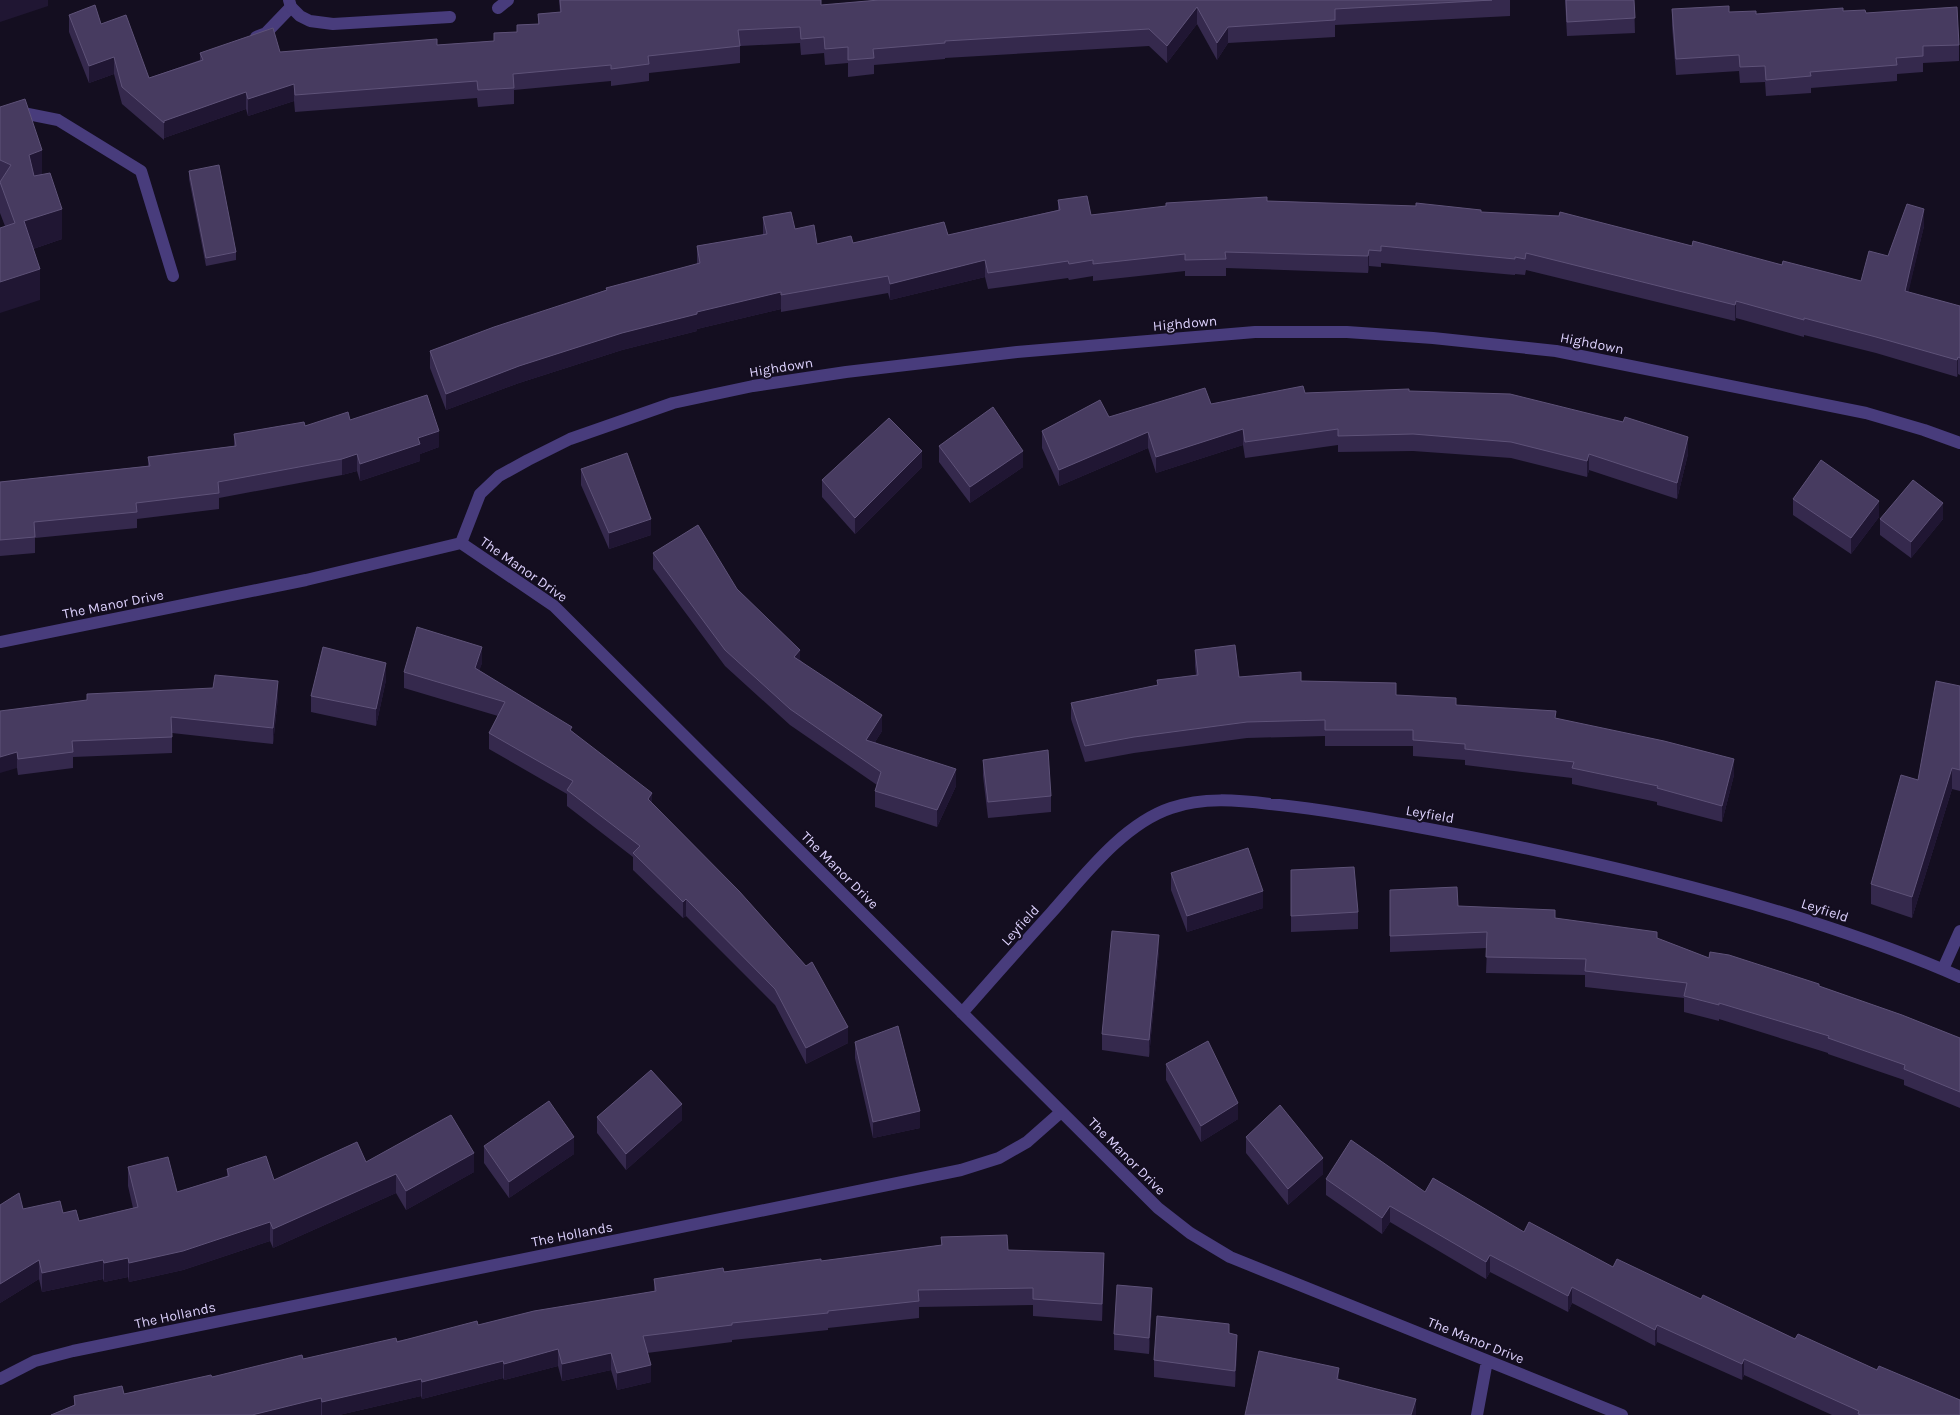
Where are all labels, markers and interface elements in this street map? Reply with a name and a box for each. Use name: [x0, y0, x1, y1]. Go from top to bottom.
street label: Highdown: [1152, 312, 1218, 335]
street label: Highdown: [1559, 329, 1625, 358]
street label: Highdown: [748, 354, 814, 381]
street label: The Manor Drive: [477, 533, 571, 606]
street label: The Manor Drive: [61, 586, 165, 623]
street label: Leyfield: [1404, 802, 1455, 827]
street label: The Manor Drive: [797, 828, 882, 913]
street label: Leyfield: [1799, 895, 1851, 926]
street label: Leyfield: [998, 902, 1043, 949]
street label: The Manor Drive: [1084, 1114, 1169, 1199]
street label: The Hollands: [530, 1218, 614, 1251]
street label: The Hollands: [133, 1299, 217, 1332]
street label: The Manor Drive: [1425, 1313, 1527, 1368]

